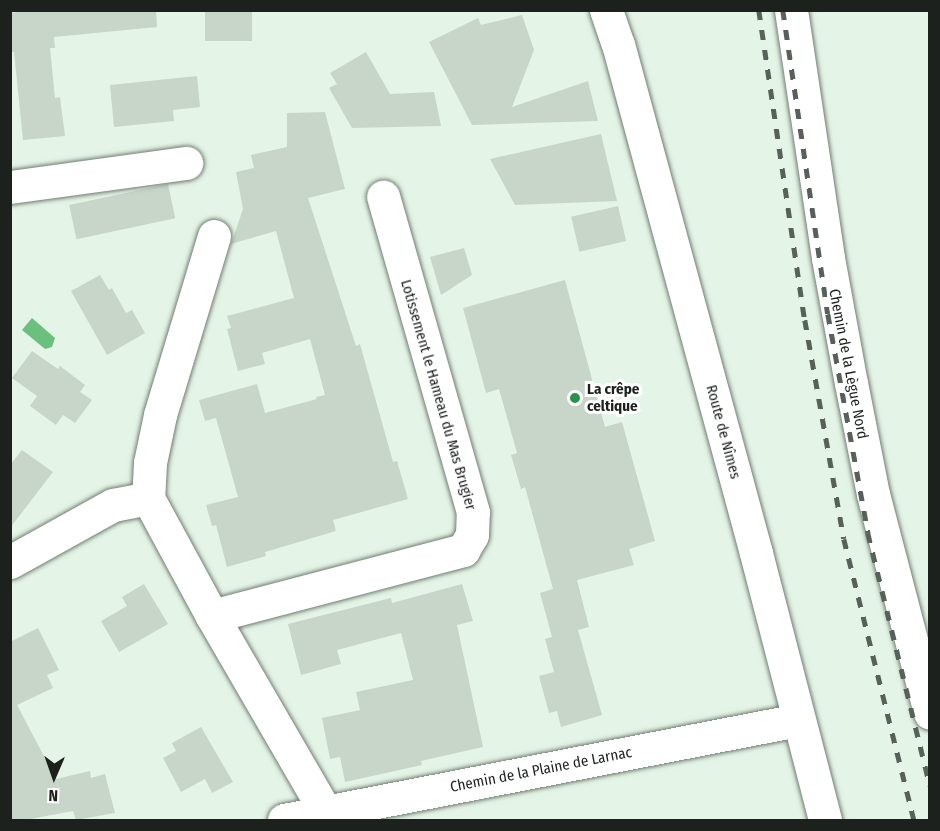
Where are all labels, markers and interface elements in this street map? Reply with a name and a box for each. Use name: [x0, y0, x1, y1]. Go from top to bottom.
street label: Lotissement le Hameau du Mas Brugier: [396, 278, 480, 512]
street label: Chemin de la Lègue Nord: [825, 287, 871, 441]
place label: La crêpe celtique: [587, 380, 639, 415]
street label: Route de Nîmes: [702, 383, 744, 481]
marker: La crêpe celtique: [568, 391, 582, 405]
street label: Chemin de la Plaine de Larnac: [449, 744, 633, 796]
north arrow: [24, 747, 84, 807]
text: N: [48, 786, 58, 805]

